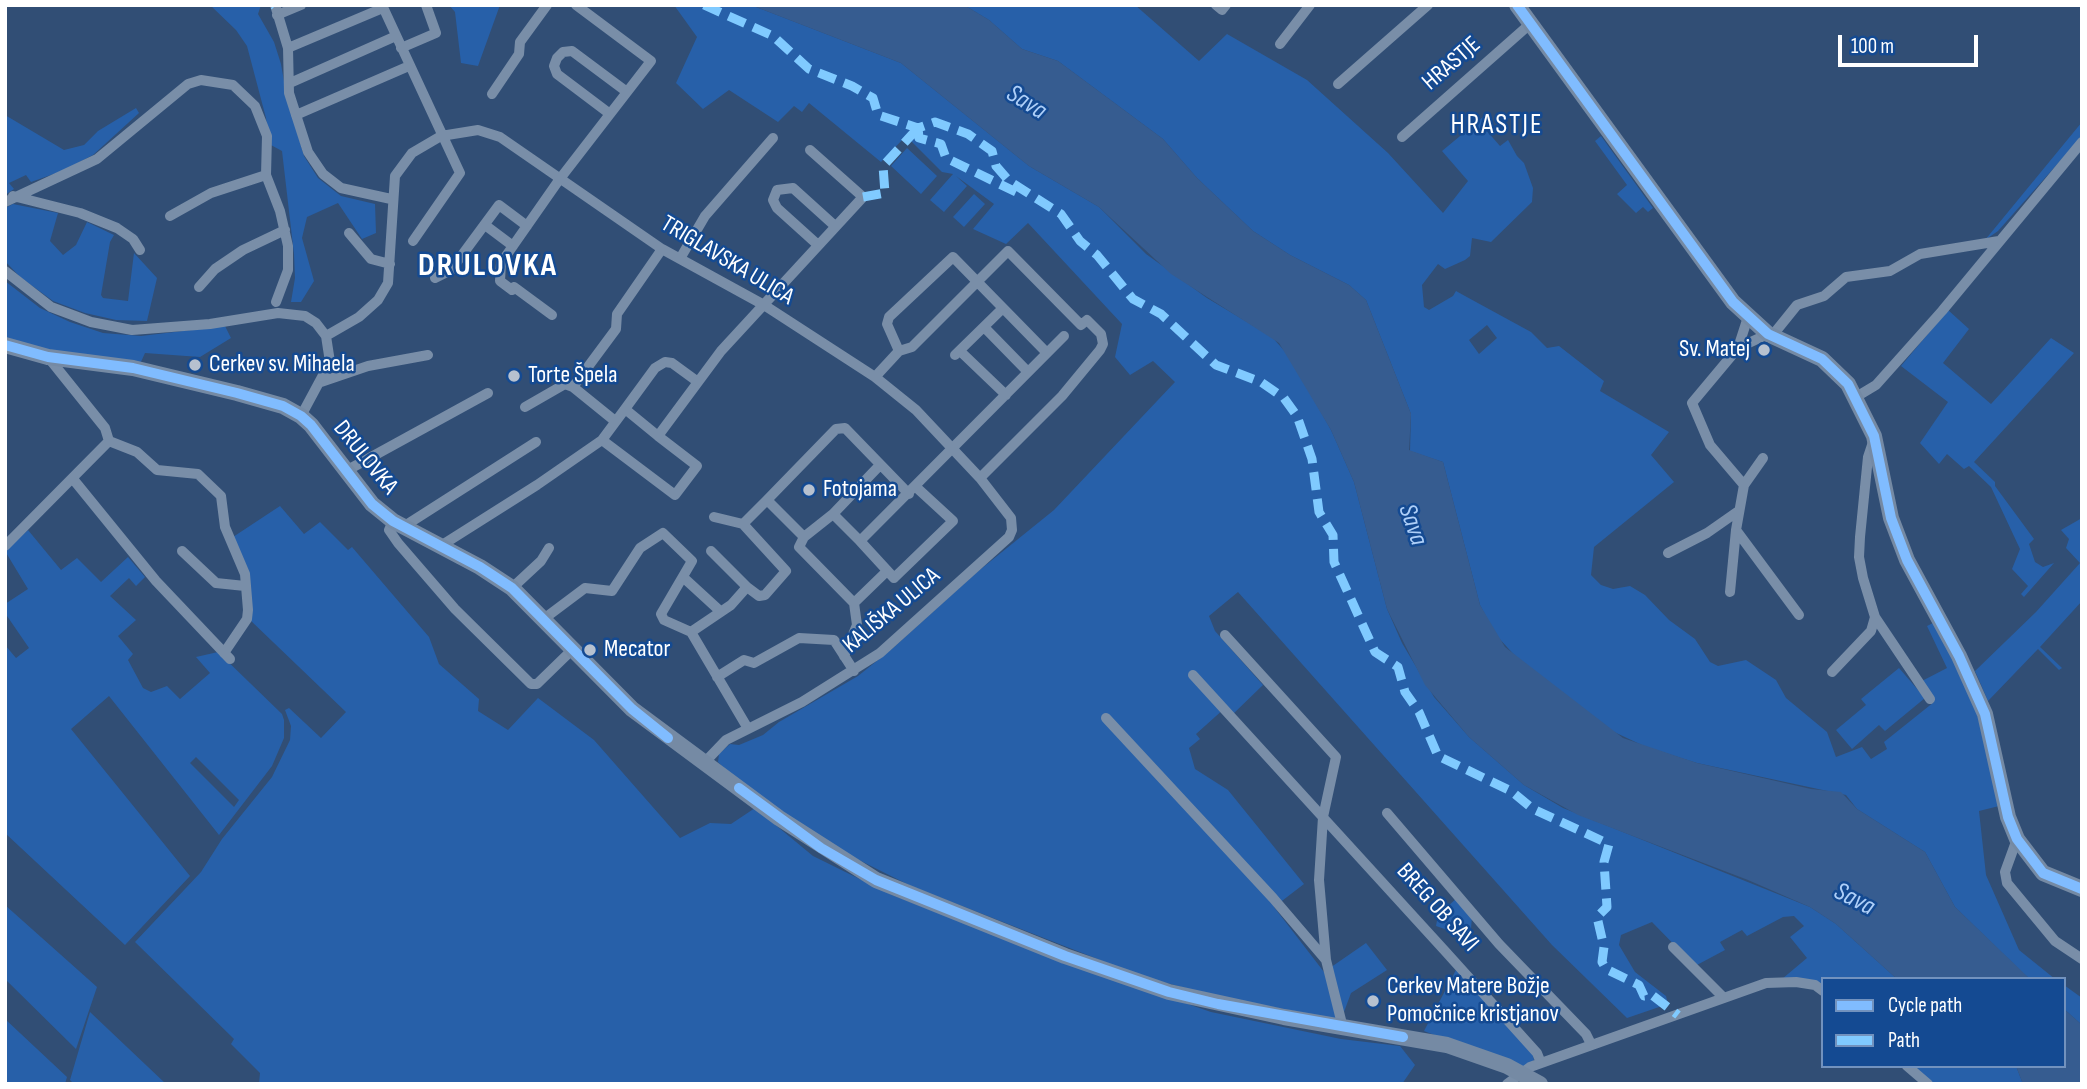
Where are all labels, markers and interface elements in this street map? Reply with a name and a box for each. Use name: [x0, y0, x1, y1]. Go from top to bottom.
scale bar: [1842, 21, 1982, 65]
street label: HRASTJE: [1417, 31, 1487, 97]
text: 100 m: [1851, 34, 1894, 59]
water label: Sava: [1000, 79, 1052, 127]
district label: HRASTJE: [1451, 109, 1543, 143]
street label: TRIGLAVSKA ULICA: [655, 210, 799, 312]
district label: DRULOVKA: [419, 248, 557, 286]
place label: Sv. Matej: [1679, 336, 1750, 364]
marker: Sv. Matej: [1756, 342, 1772, 358]
place label: Cerkev sv. Mihaela: [209, 351, 355, 379]
marker: Cerkev sv. Mihaela: [187, 357, 203, 373]
place label: Torte Špela: [528, 362, 617, 390]
marker: Torte Špela: [506, 368, 522, 384]
street label: DRULOVKA: [327, 415, 403, 501]
place label: Fotojama: [823, 476, 897, 504]
marker: Fotojama: [801, 482, 817, 498]
water label: Sava: [1390, 500, 1434, 550]
street label: KALIŠKA ULICA: [838, 562, 946, 660]
place label: Mecator: [604, 636, 670, 664]
marker: Mecator: [582, 642, 598, 658]
street label: BREG OB SAVI: [1390, 858, 1484, 958]
water label: Sava: [1828, 877, 1880, 923]
place label: Cerkev Matere Božje Pomočnice kristjanov: [1387, 973, 1559, 1029]
legend: [1821, 977, 2066, 1068]
marker: Cerkev Matere Božje Pomočnice kristjanov: [1365, 993, 1381, 1009]
text: Cycle path: [1888, 993, 1962, 1018]
text: Path: [1888, 1028, 1920, 1053]

